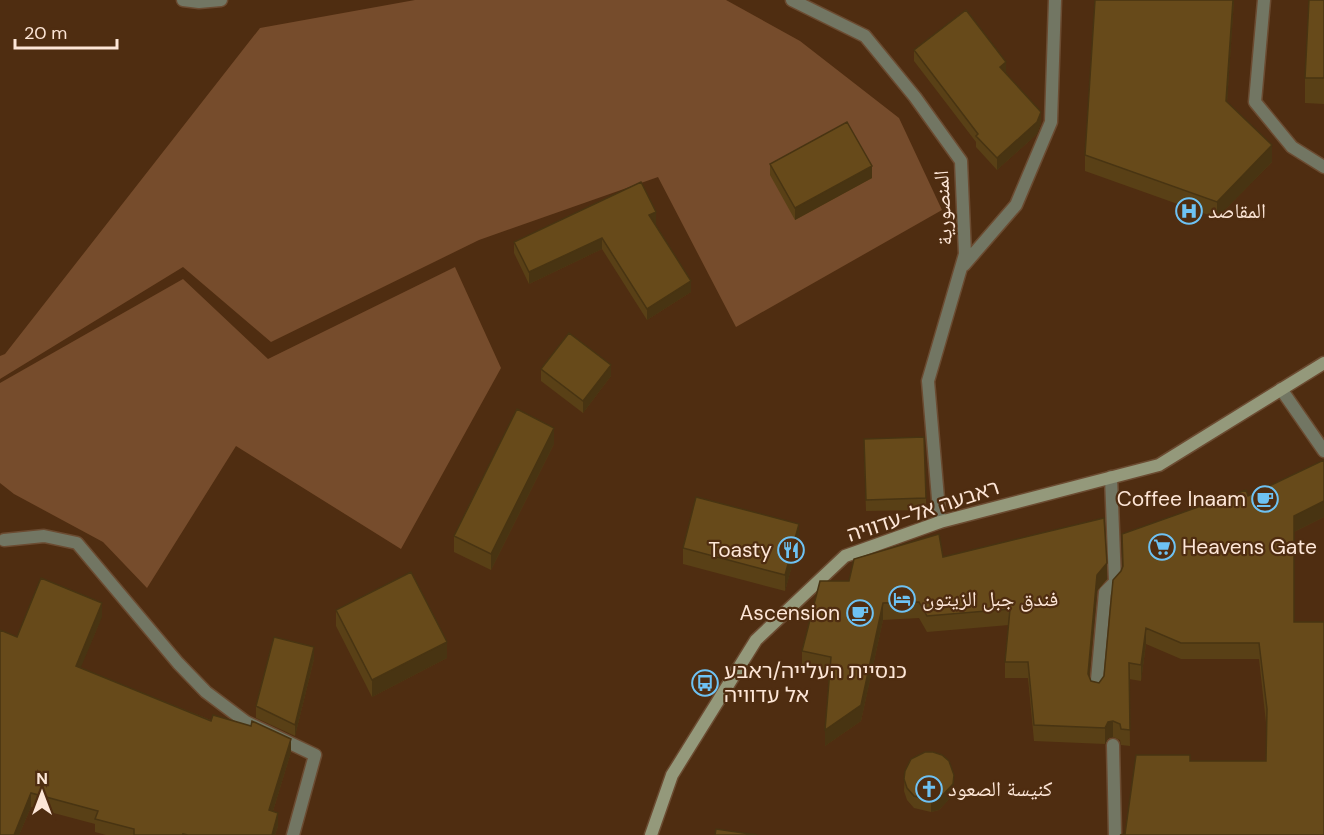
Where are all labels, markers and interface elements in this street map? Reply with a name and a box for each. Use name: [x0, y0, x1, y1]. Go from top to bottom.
scale bar: [15, 12, 117, 50]
text: 20 m: [24, 21, 67, 45]
street label: المنصورية: [927, 170, 959, 246]
hospital icon: المقاصد: [1174, 196, 1204, 226]
place label: المقاصد: [1208, 197, 1266, 225]
street label: ראבעה אל-עדוויה: [843, 473, 1003, 549]
cafe icon: Coffee Inaam: [1250, 484, 1280, 514]
place label: Coffee Inaam: [1117, 485, 1246, 513]
supermarket icon: Heavens Gate: [1147, 532, 1177, 562]
place label: Heavens Gate: [1182, 533, 1317, 561]
restaurant icon: Toasty: [776, 535, 806, 565]
place label: Toasty: [708, 536, 772, 564]
hotel icon: فندق جبل الزيتون: [887, 584, 917, 614]
place label: فندق جبل الزيتون: [922, 585, 1058, 613]
cafe icon: Ascension: [845, 598, 875, 628]
place label: Ascension: [739, 599, 840, 627]
place label: כנסיית העלייה/ראבע אל עדוויה: [724, 657, 907, 709]
bus stop icon: כנסיית העלייה/ראבע אל עדוויה: [690, 668, 720, 698]
north arrow: [12, 763, 72, 823]
text: N: [36, 768, 48, 789]
church icon: كنيسة الصعود: [914, 774, 944, 804]
place label: كنيسة الصعود: [948, 775, 1053, 803]

